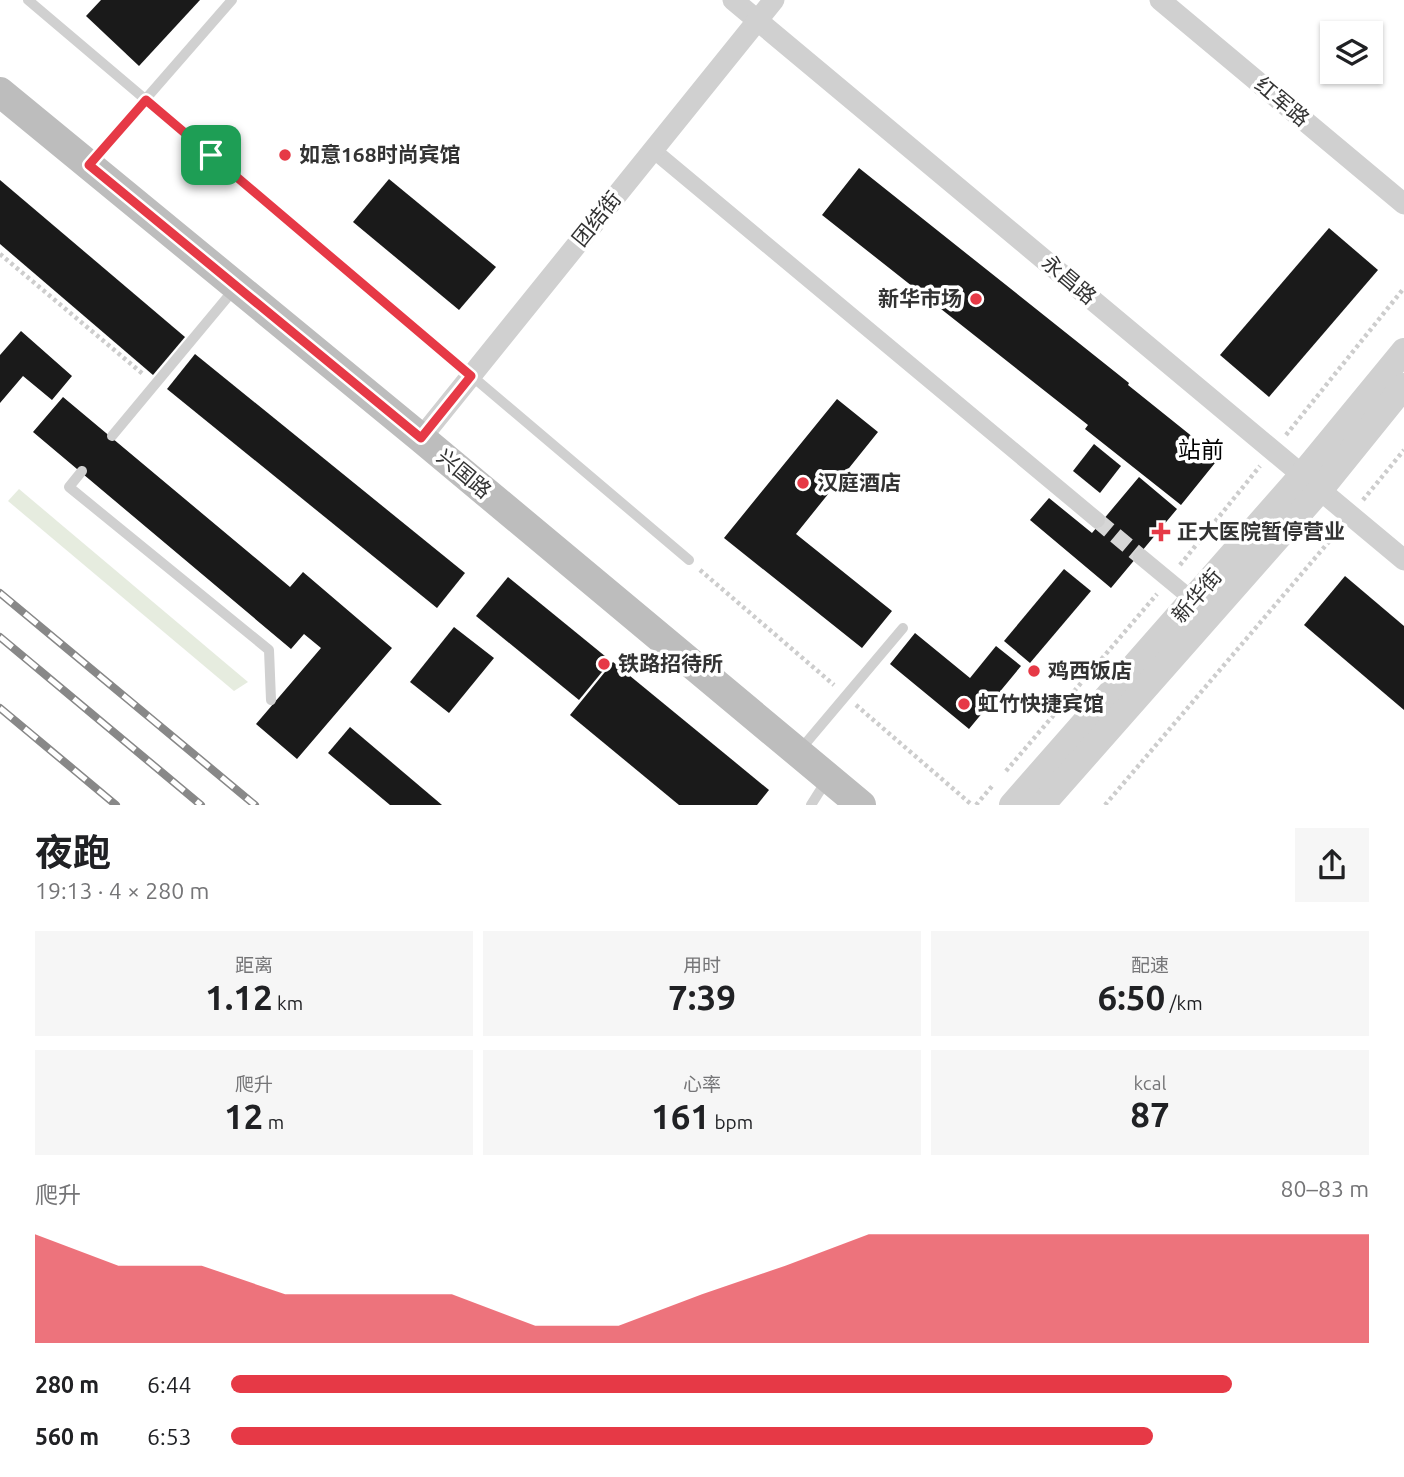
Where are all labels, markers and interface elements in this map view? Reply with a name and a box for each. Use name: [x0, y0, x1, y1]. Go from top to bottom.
map controls: [1320, 21, 1383, 84]
button: layers: [1320, 21, 1383, 84]
street label: 红军路: [1251, 72, 1314, 131]
pin: [181, 125, 241, 185]
icon: arrive: [192, 136, 230, 174]
place label: 如意168时尚宾馆: [299, 142, 461, 166]
marker: 如意168时尚宾馆: [277, 147, 293, 163]
street label: 团结街: [567, 186, 625, 250]
street label: 永昌路: [1038, 250, 1101, 309]
place label: 新华市场: [878, 286, 962, 310]
marker: 新华市场: [968, 291, 984, 307]
district label: 站前: [1178, 437, 1224, 462]
street label: 兴国路: [433, 444, 496, 503]
place label: 汉庭酒店: [817, 470, 901, 494]
marker: 汉庭酒店: [795, 475, 811, 491]
place label: 正大医院暂停营业: [1177, 519, 1345, 543]
marker: 正大医院暂停营业: [1151, 522, 1171, 542]
street label: 新华街: [1167, 564, 1226, 627]
place label: 铁路招待所: [618, 651, 723, 675]
marker: 铁路招待所: [596, 656, 612, 672]
place label: 鸡西饭店: [1048, 658, 1132, 682]
marker: 鸡西饭店: [1026, 663, 1042, 679]
place label: 虹竹快捷宾馆: [978, 691, 1104, 715]
marker: 虹竹快捷宾馆: [956, 696, 972, 712]
button: share: [1295, 828, 1369, 902]
text: 夜跑: [35, 831, 111, 873]
text: 19:13 · 4 × 280 m: [35, 878, 209, 903]
text: 距离: [235, 954, 273, 976]
text: 用时: [683, 954, 721, 976]
text: 配速: [1131, 954, 1169, 976]
text: 1.12: [205, 977, 273, 1017]
text: 7:39: [668, 977, 736, 1017]
text: 6:50: [1097, 977, 1165, 1017]
text: km: [273, 992, 303, 1014]
text: /km: [1165, 992, 1203, 1014]
text: kcal: [1134, 1072, 1166, 1094]
text: 爬升: [235, 1073, 273, 1095]
text: 心率: [683, 1073, 721, 1095]
text: 87: [1130, 1094, 1170, 1134]
text: 12: [224, 1096, 263, 1136]
text: 161: [651, 1096, 710, 1136]
text: m: [263, 1111, 284, 1133]
text: bpm: [710, 1111, 753, 1133]
text: 80–83 m: [1281, 1176, 1369, 1201]
text: 爬升: [35, 1182, 81, 1207]
text: 280 m: [35, 1372, 99, 1397]
text: 6:44: [147, 1372, 192, 1397]
text: 560 m: [35, 1424, 99, 1449]
text: 6:53: [147, 1424, 192, 1449]

